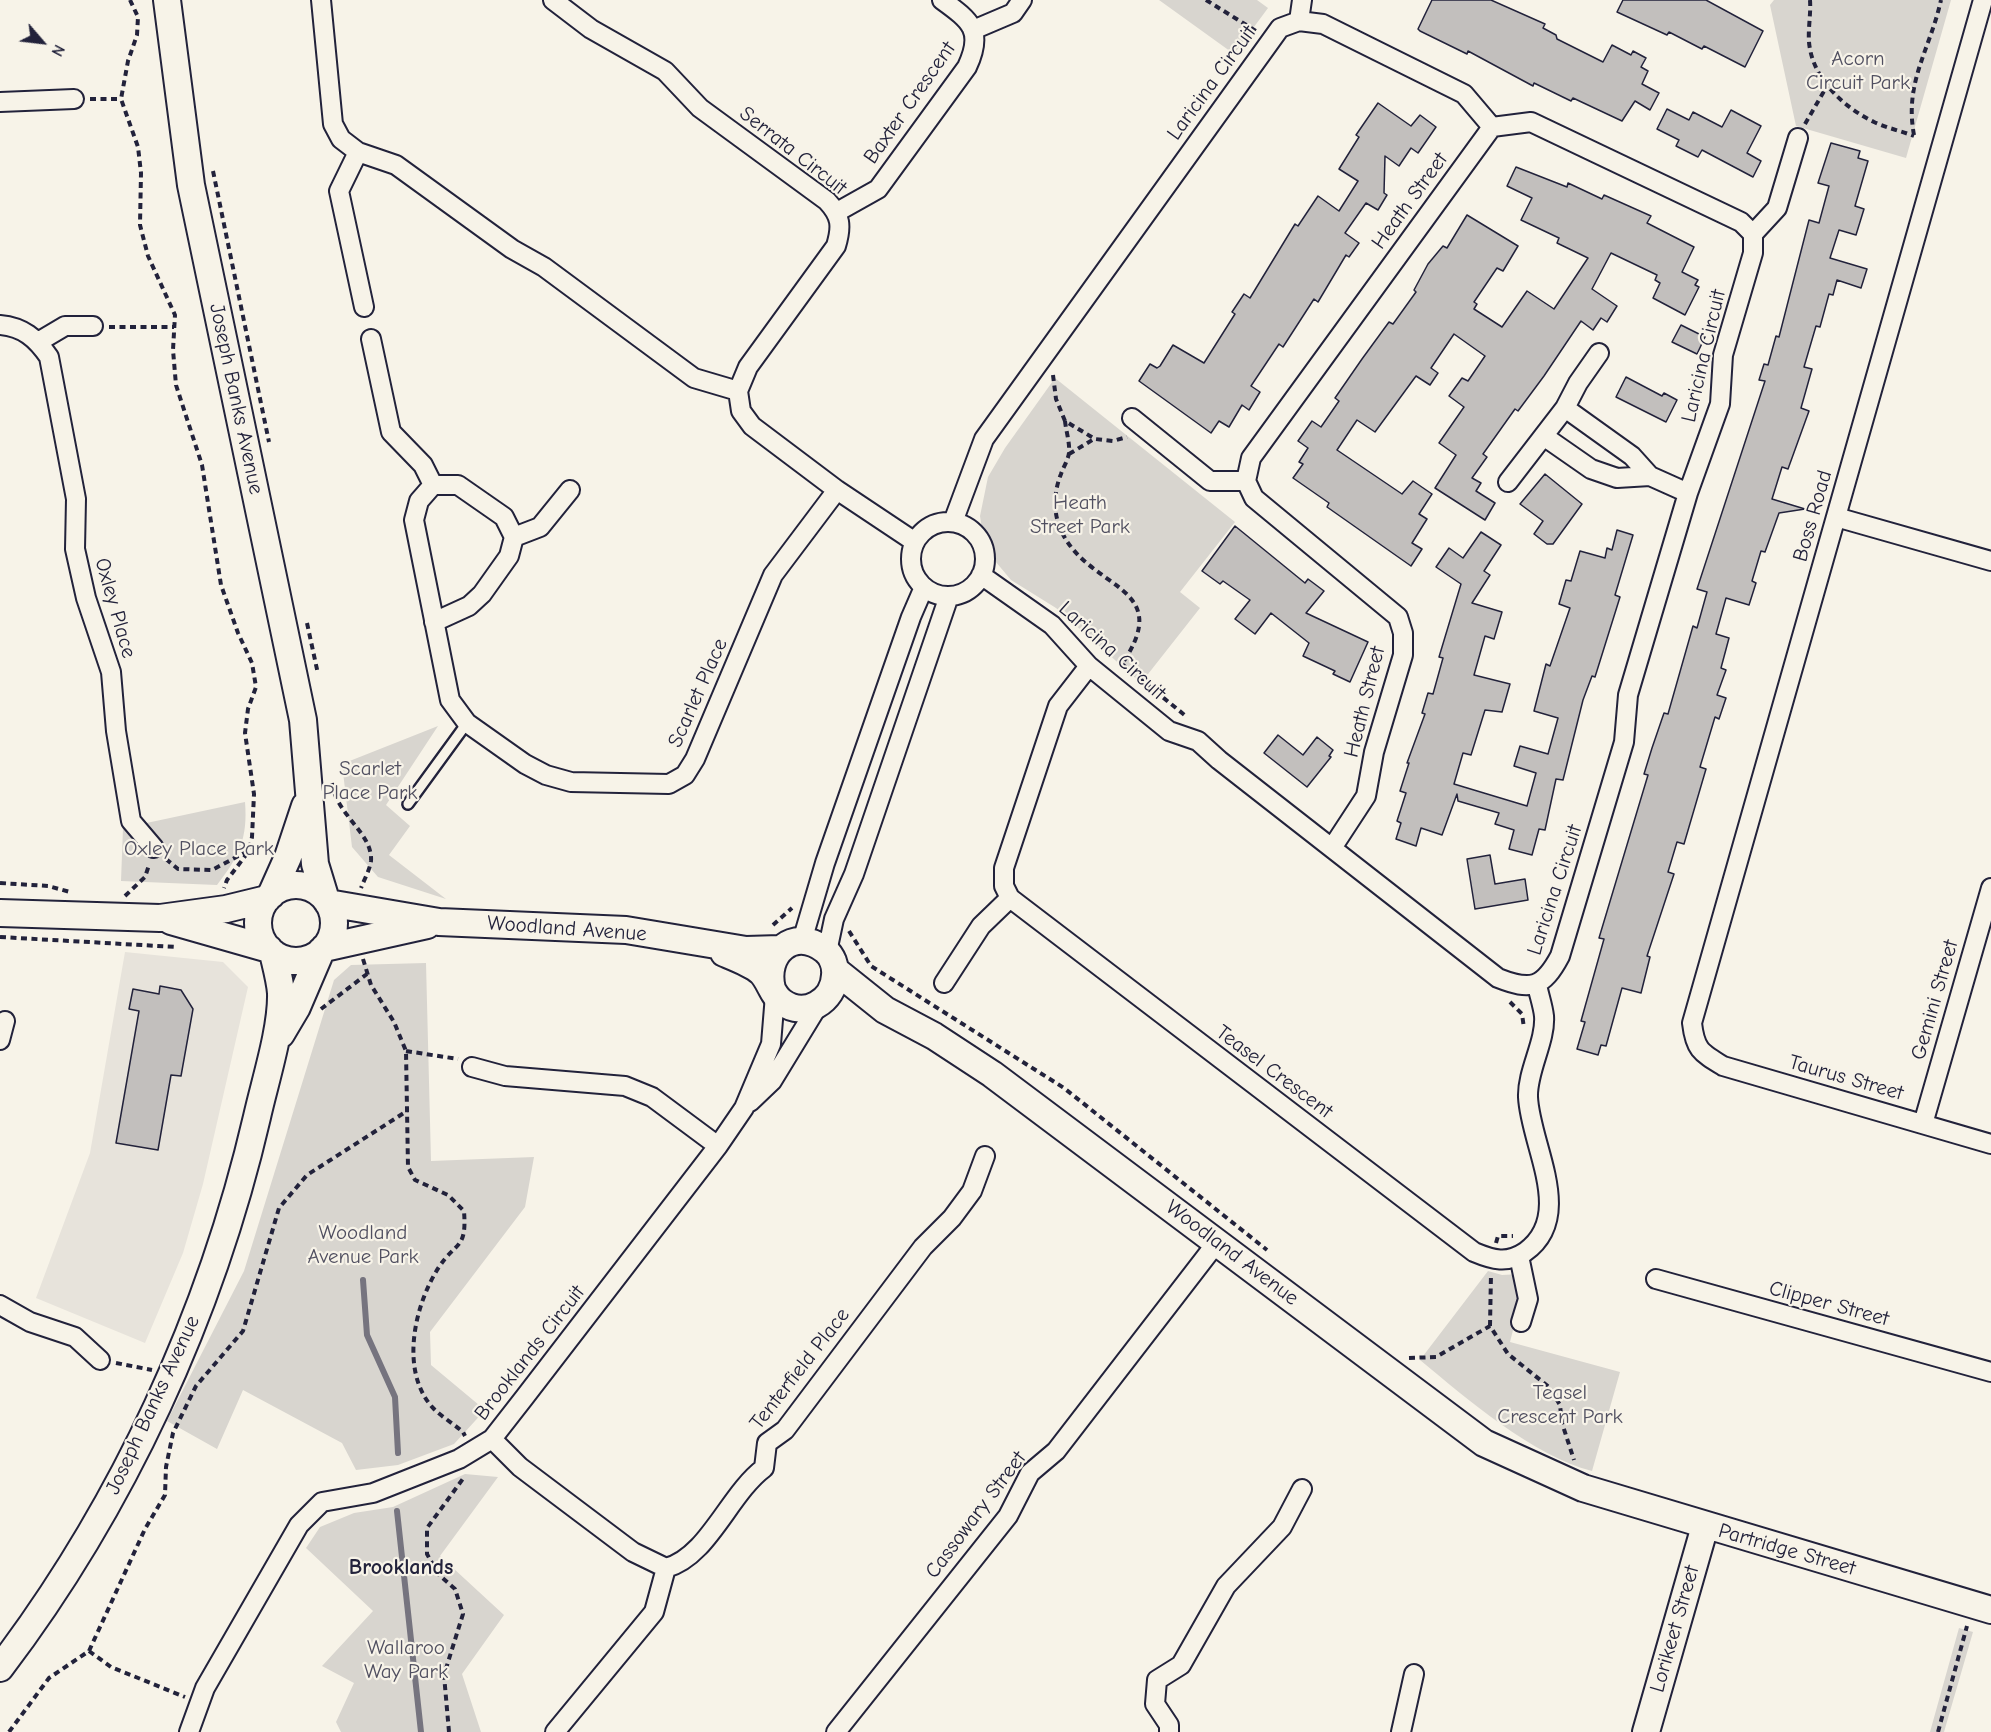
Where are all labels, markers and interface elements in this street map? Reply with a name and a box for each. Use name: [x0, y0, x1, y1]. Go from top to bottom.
north arrow: [12, 12, 72, 72]
street label: Laricina Circuit: [1162, 21, 1262, 145]
street label: Baxter Crescent: [859, 37, 961, 169]
text: N: [47, 42, 68, 59]
park label: Acorn Circuit Park: [1806, 46, 1910, 96]
street label: Serrata Circuit: [734, 101, 852, 201]
street label: Heath Street: [1366, 148, 1454, 254]
street label: Laricina Circuit: [1676, 287, 1732, 425]
street label: Joseph Banks Avenue: [203, 301, 269, 497]
street label: Boss Road: [1788, 467, 1838, 565]
park label: Heath Street Park: [1030, 490, 1130, 540]
street label: Oxley Place: [89, 555, 141, 661]
street label: Laricina Circuit: [1053, 596, 1171, 706]
street label: Scarlet Place: [663, 634, 733, 752]
street label: Heath Street: [1339, 644, 1391, 760]
park label: Scarlet Place Park: [322, 756, 418, 806]
street label: Laricina Circuit: [1522, 822, 1588, 958]
park label: Oxley Place Park: [124, 836, 274, 862]
street label: Woodland Avenue: [486, 911, 648, 947]
street label: Gemini Street: [1906, 937, 1964, 1063]
street label: Teasel Crescent: [1211, 1020, 1337, 1124]
street label: Taurus Street: [1786, 1050, 1906, 1106]
street label: Woodland Avenue: [1161, 1195, 1303, 1311]
park label: Woodland Avenue Park: [307, 1220, 419, 1270]
street label: Clipper Street: [1766, 1276, 1892, 1332]
street label: Brooklands Circuit: [469, 1281, 591, 1425]
street label: Tenterfield Place: [745, 1303, 855, 1435]
street label: Joseph Banks Avenue: [100, 1312, 206, 1498]
park label: Teasel Crescent Park: [1497, 1380, 1623, 1430]
street label: Cassowary Street: [920, 1447, 1032, 1583]
street label: Partridge Street: [1715, 1518, 1859, 1582]
district label: Brooklands: [349, 1555, 453, 1581]
street label: Lorikeet Street: [1645, 1563, 1705, 1695]
park label: Wallaroo Way Park: [364, 1635, 448, 1685]

